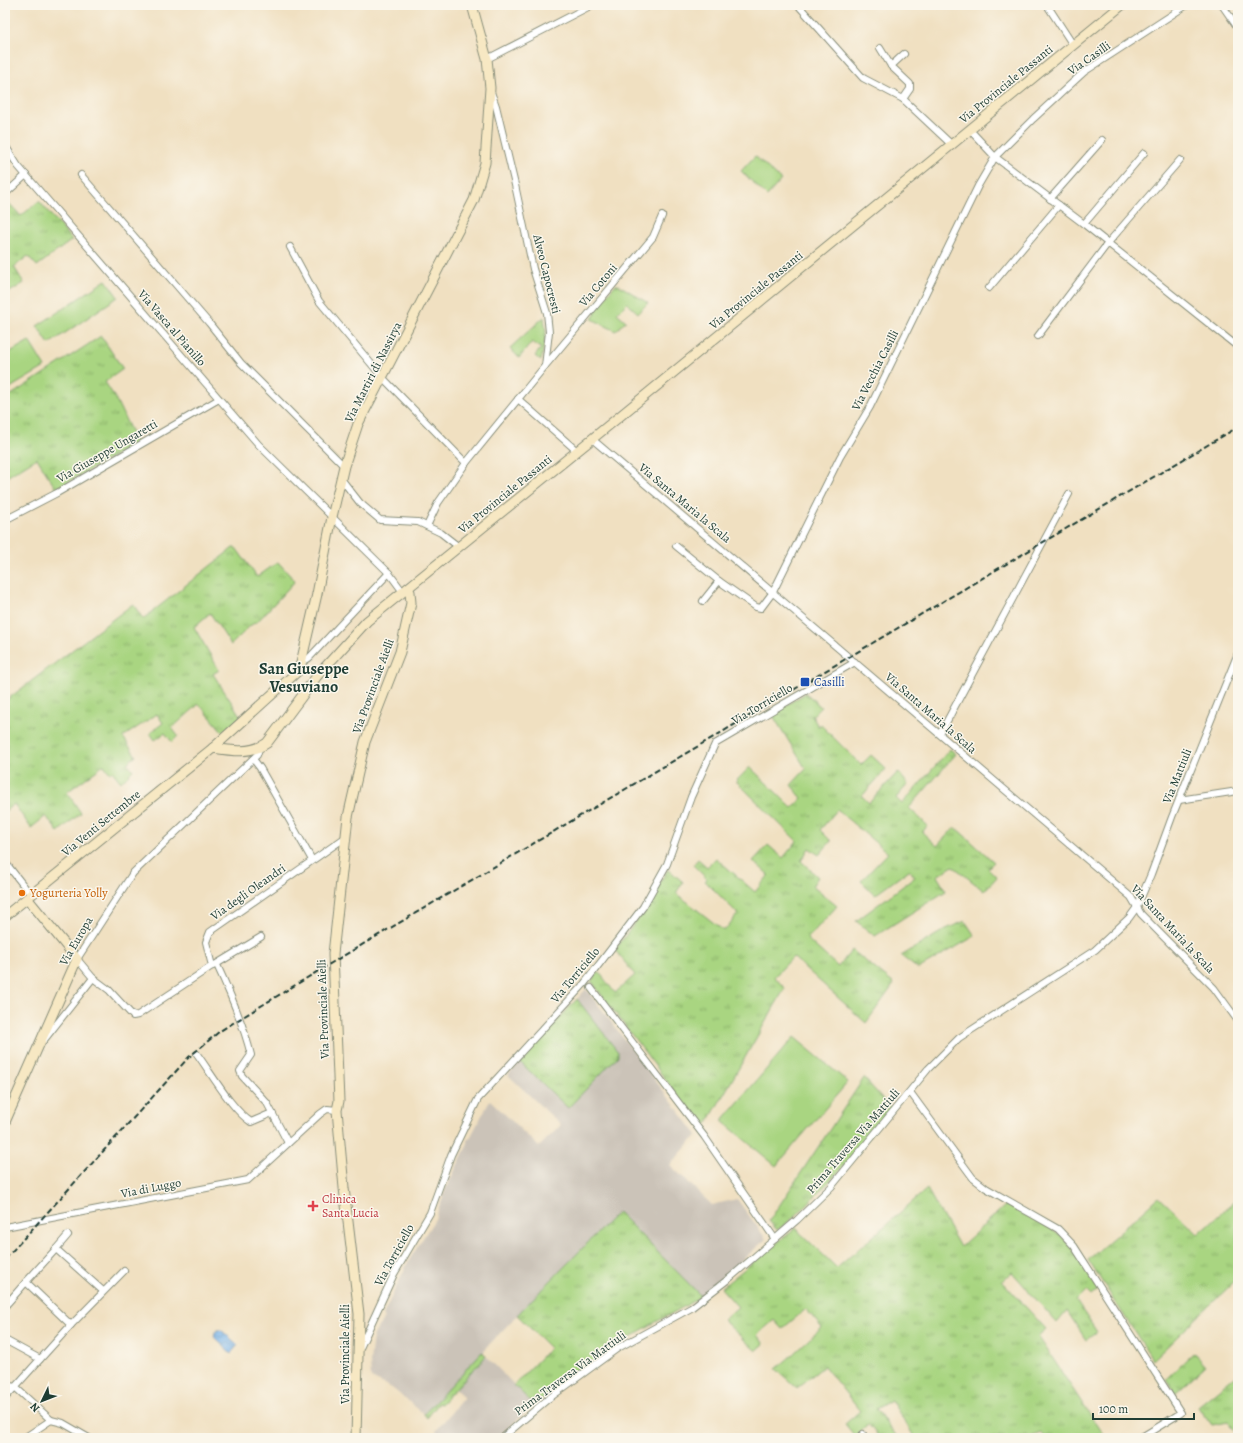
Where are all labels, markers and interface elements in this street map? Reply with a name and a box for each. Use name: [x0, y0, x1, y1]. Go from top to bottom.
street label: Via Casilli: [1064, 37, 1114, 79]
street label: Via Provinciale Passanti: [955, 41, 1056, 127]
street label: Alveo Capocresti: [529, 232, 565, 315]
street label: Via Provinciale Passanti: [705, 247, 806, 333]
street label: Via Cotoni: [575, 260, 621, 311]
street label: Via Vasca al Pianillo: [134, 286, 210, 370]
street label: Via Martiri di Nassirya: [340, 319, 405, 426]
street label: Via Vecchia Casilli: [847, 327, 902, 414]
street label: Via Giuseppe Ungaretti: [53, 416, 160, 487]
street label: Via Provinciale Passanti: [454, 451, 555, 537]
street label: Via Santa Maria la Scala: [635, 459, 735, 547]
street label: Via Provinciale Aielli: [348, 636, 398, 737]
district label: San Giuseppe Vesuviano: [259, 658, 349, 698]
street label: Via Santa Maria la Scala: [881, 668, 980, 757]
place label: Casilli: [814, 674, 845, 690]
marker: Casilli: [799, 676, 811, 688]
street label: Via Torriciello: [728, 680, 795, 729]
street label: Via Mattiuli: [1158, 746, 1195, 807]
street label: Via Venti Settembre: [57, 786, 144, 860]
street label: Via degli Oleandri: [207, 860, 289, 924]
street label: Via Santa Maria la Scala: [1127, 880, 1219, 977]
place label: Yogurteria Yolly: [29, 885, 108, 901]
marker: Yogurteria Yolly: [17, 888, 27, 898]
street label: Via Europa: [55, 913, 97, 969]
street label: Via Torriciello: [546, 944, 603, 1007]
street label: Via Provinciale Aielli: [313, 959, 333, 1060]
street label: Prima Traversa Via Mattiuli: [803, 1085, 903, 1197]
street label: Via di Luggo: [119, 1174, 182, 1202]
place label: Clinica Santa Lucia: [322, 1191, 379, 1221]
marker: Clinica Santa Lucia: [307, 1200, 319, 1212]
street label: Via Torriciello: [370, 1221, 418, 1290]
street label: Via Provinciale Aielli: [337, 1304, 353, 1405]
street label: Prima Traversa Via Mattiuli: [511, 1327, 629, 1419]
north arrow: [22, 1381, 62, 1421]
scale bar: [1093, 1395, 1194, 1421]
text: N: [27, 1399, 43, 1416]
text: 100 m: [1099, 1401, 1128, 1417]

